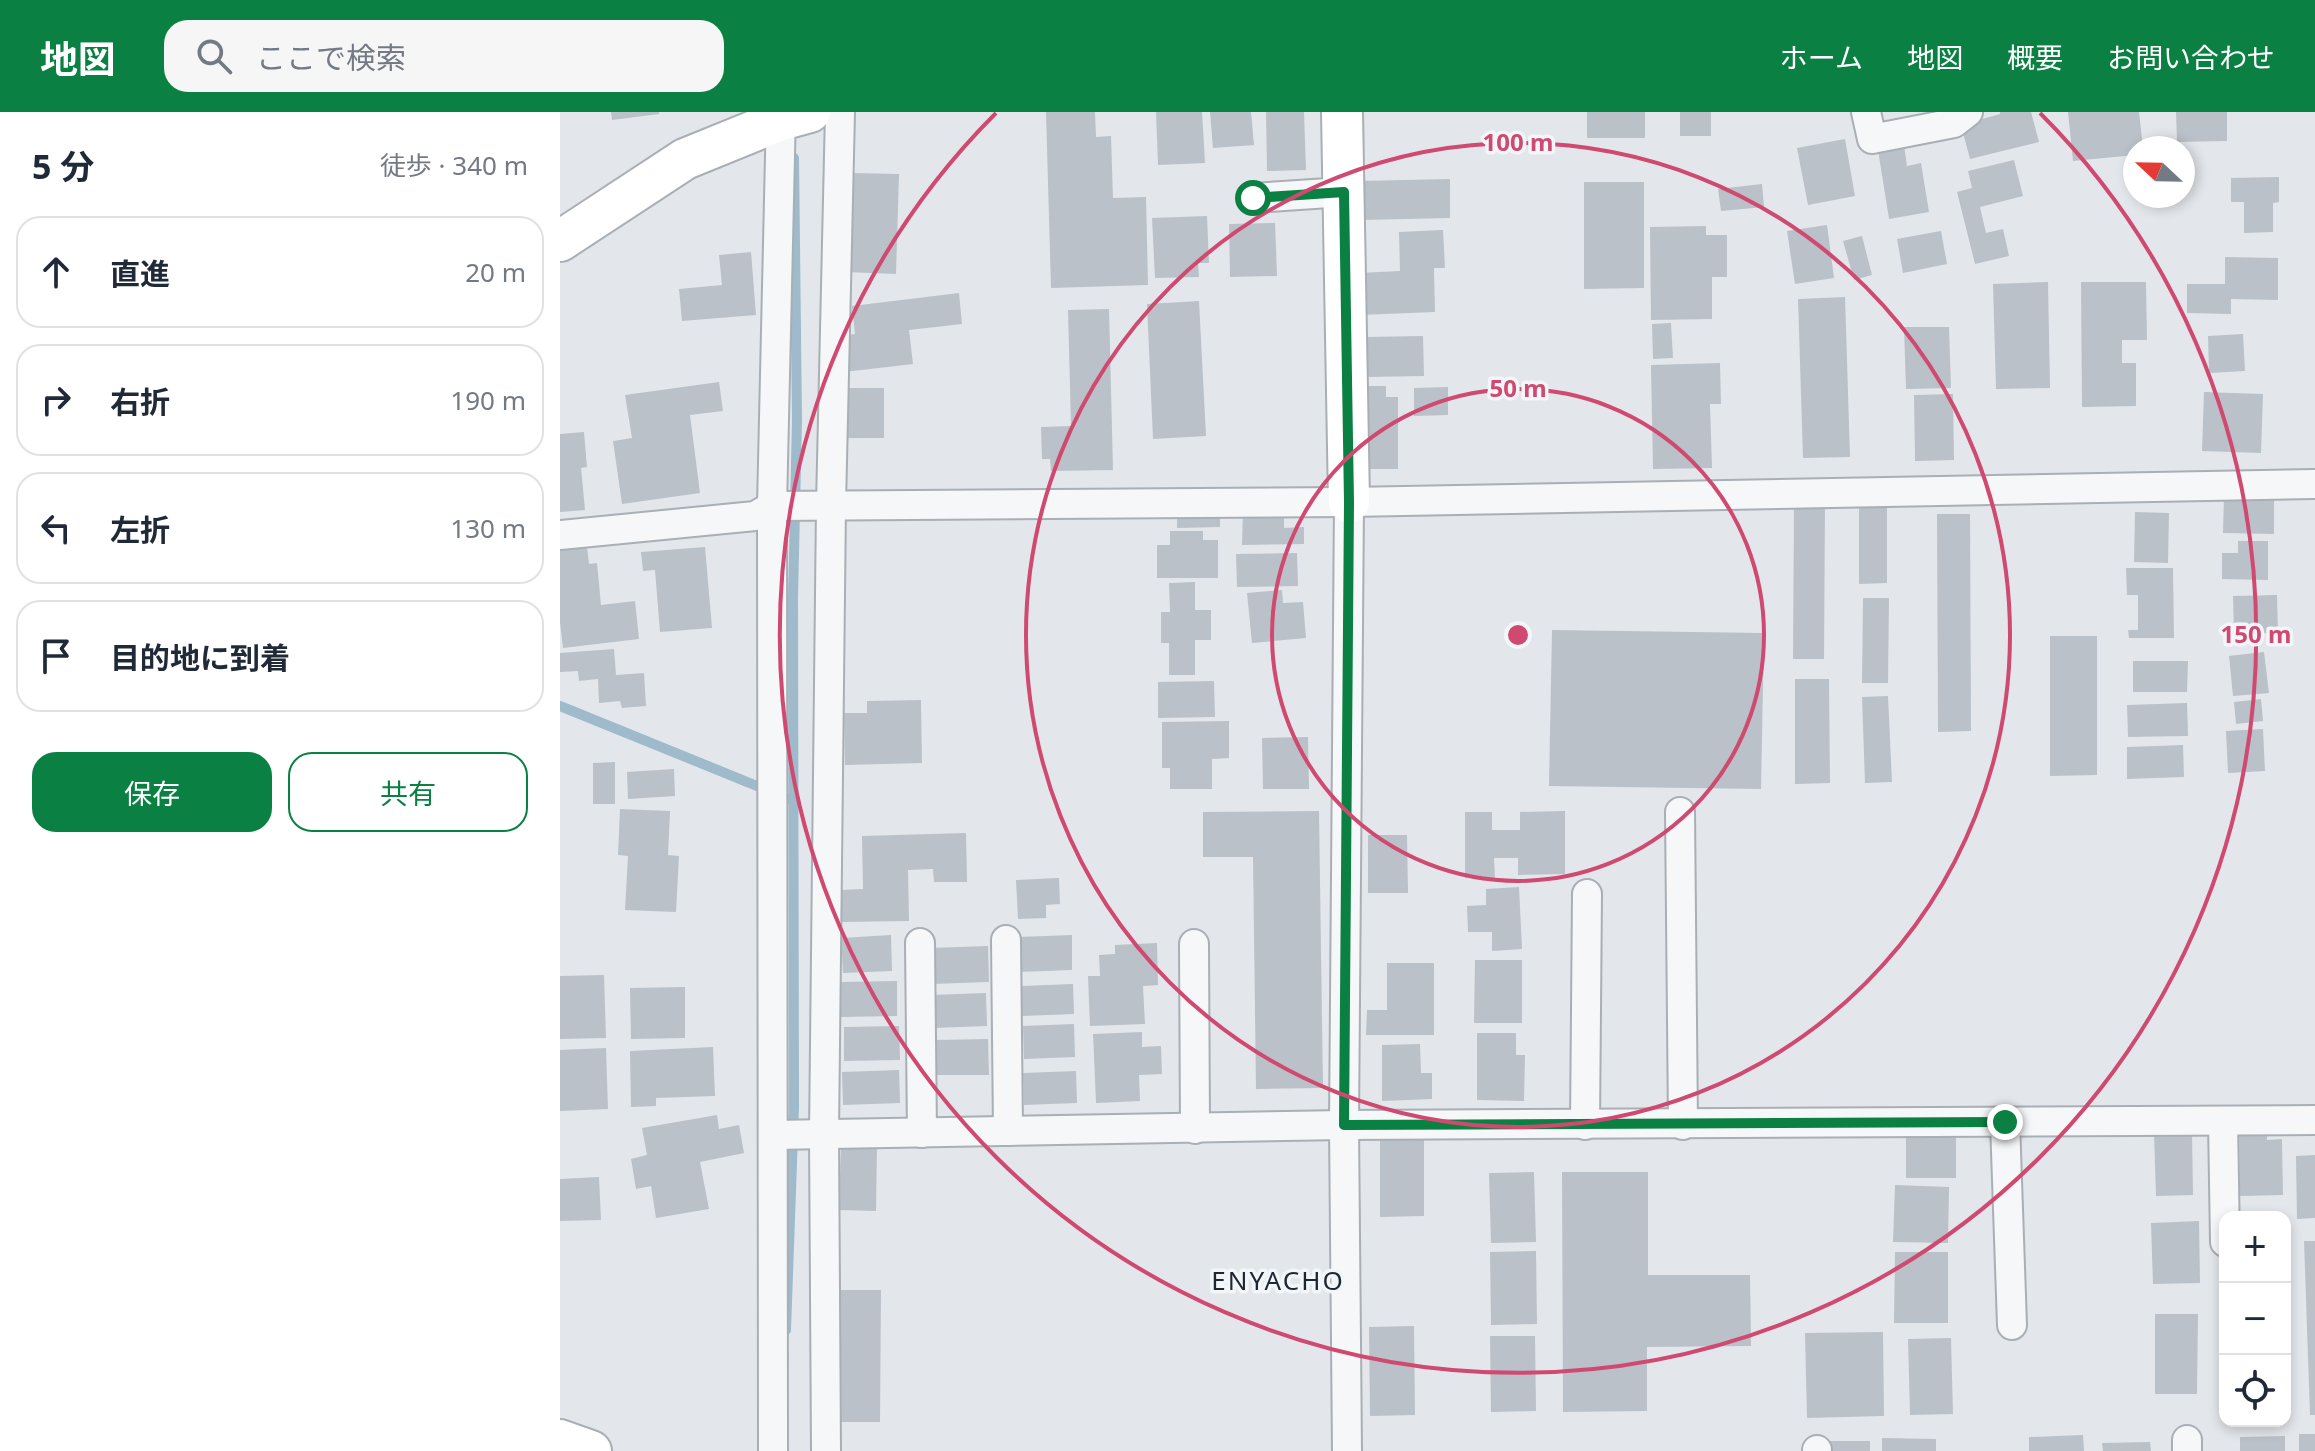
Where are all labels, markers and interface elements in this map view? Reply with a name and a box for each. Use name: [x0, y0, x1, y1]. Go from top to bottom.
search box: [164, 20, 724, 92]
text: 地図: [40, 32, 116, 84]
icon: search: [192, 34, 236, 78]
text: ここで検索: [256, 37, 406, 78]
text: ホーム: [1780, 38, 1863, 76]
text: 地図: [1907, 38, 1963, 76]
text: 概要: [2007, 38, 2063, 76]
text: お問い合わせ: [2107, 38, 2275, 76]
text: 100 m: [1483, 125, 1553, 158]
north arrow: [2123, 136, 2195, 208]
text: 5 分: [32, 143, 94, 189]
text: 徒歩 · 340 m: [380, 147, 528, 183]
route start: [1235, 180, 1271, 216]
icon: ahead: [34, 250, 78, 294]
text: 直進: [110, 253, 170, 294]
text: 20 m: [465, 254, 526, 290]
text: 50 m: [1489, 371, 1547, 404]
icon: right: [34, 378, 78, 422]
text: 右折: [110, 381, 170, 422]
text: 190 m: [450, 382, 526, 418]
icon: left: [34, 506, 78, 550]
text: 左折: [110, 509, 170, 550]
text: 130 m: [450, 510, 526, 546]
text: 150 m: [2221, 617, 2291, 650]
centre of rings: [1504, 621, 1532, 649]
icon: arrive: [34, 634, 78, 678]
text: 目的地に到着: [110, 637, 290, 678]
button: 保存: [32, 752, 272, 832]
button: 共有: [288, 752, 528, 832]
route end: [1987, 1104, 2023, 1140]
map controls: [2219, 1211, 2291, 1427]
button: +: [2219, 1211, 2291, 1283]
district label: ENYACHO: [1211, 1262, 1345, 1298]
button: −: [2219, 1283, 2291, 1355]
button: locate: [2219, 1355, 2291, 1427]

